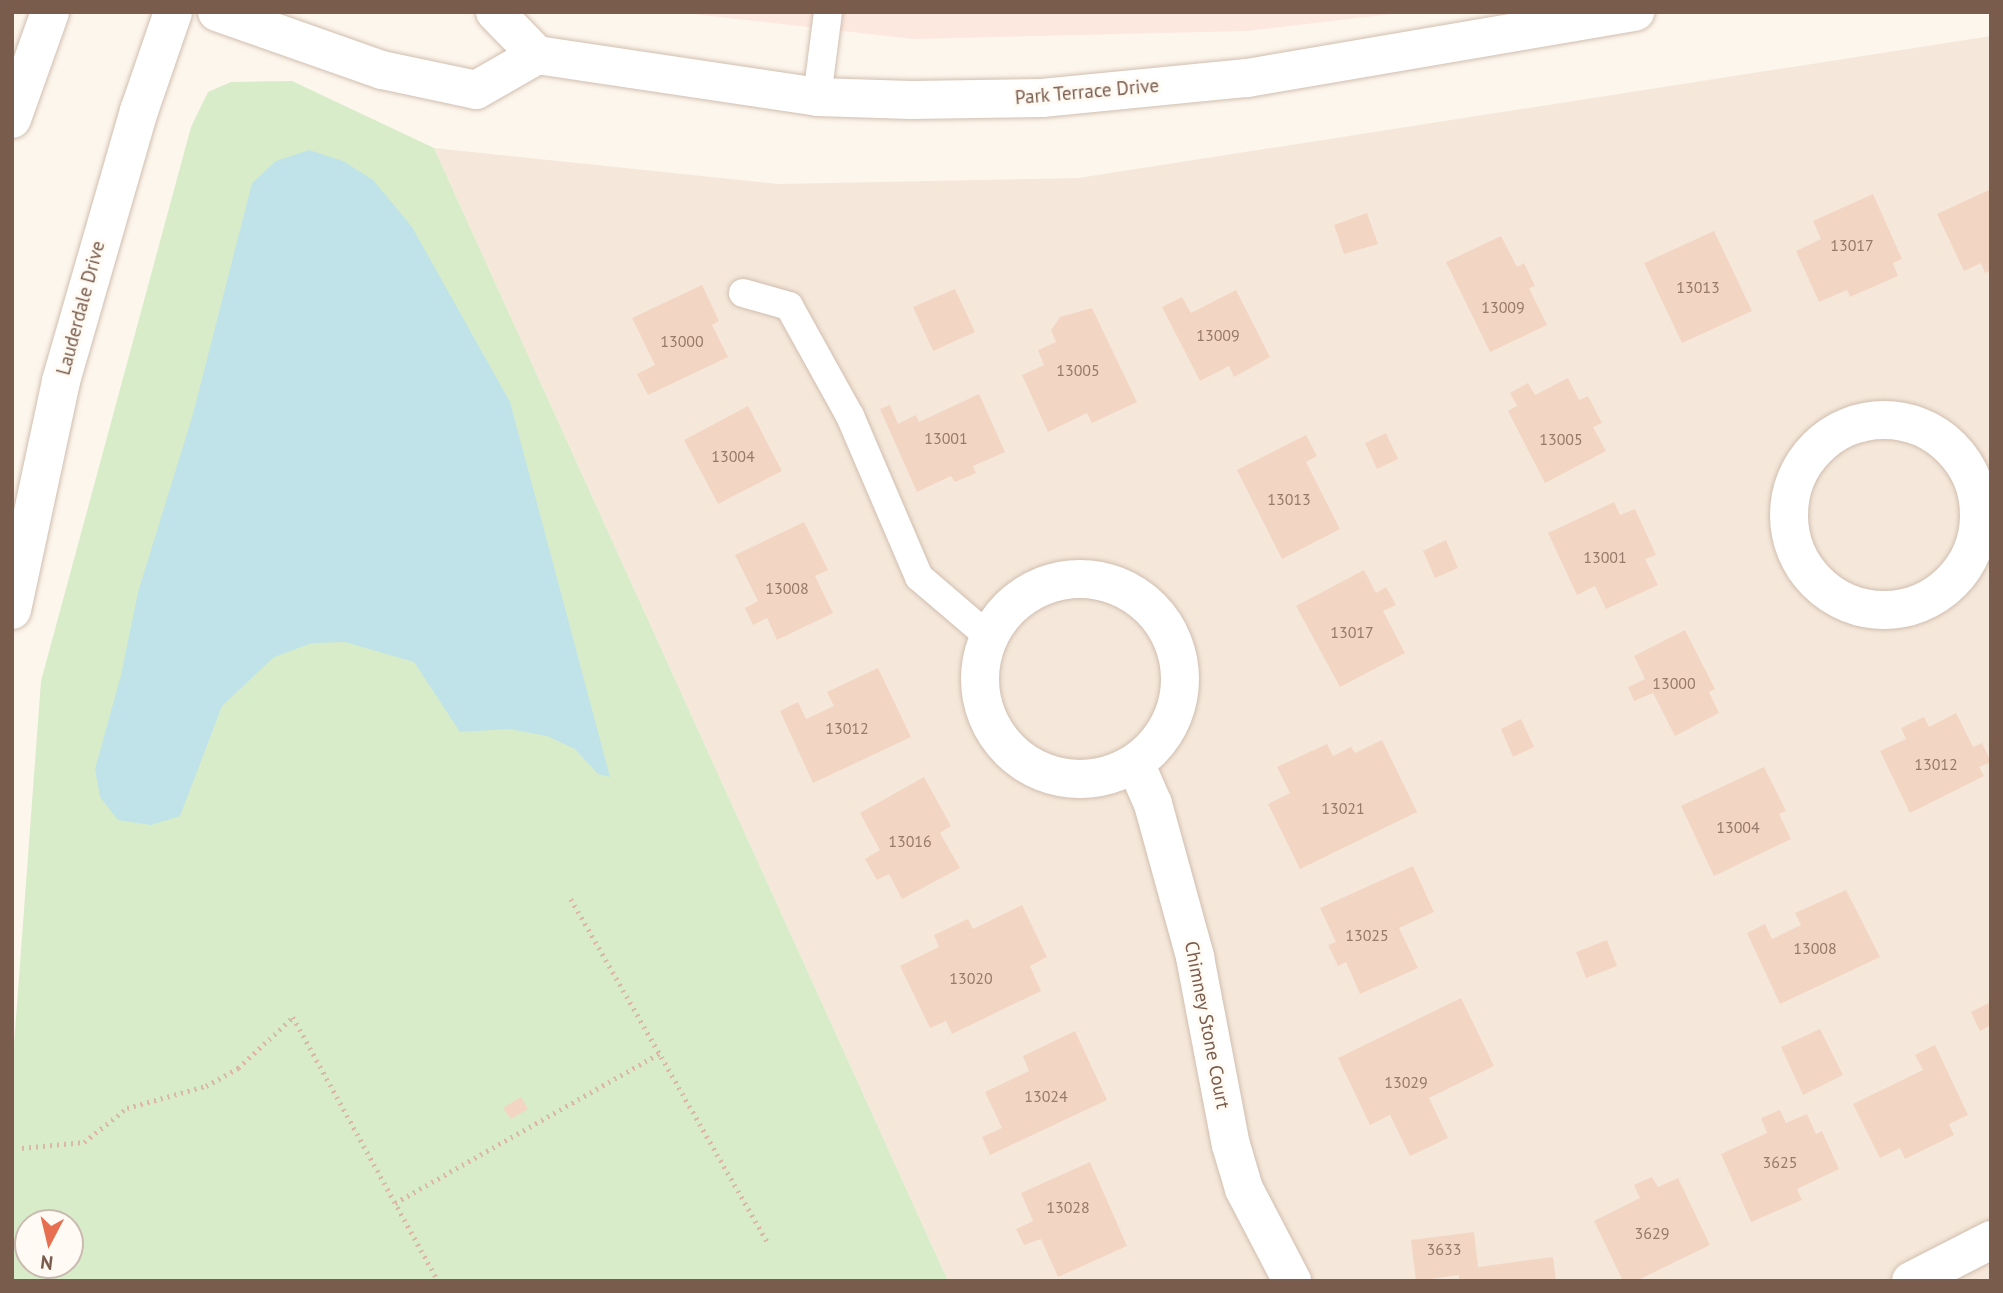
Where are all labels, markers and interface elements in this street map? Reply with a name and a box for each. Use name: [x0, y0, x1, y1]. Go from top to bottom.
street label: Park Terrace Drive: [1014, 74, 1160, 110]
house number: 13017: [1830, 235, 1874, 255]
street label: Lauderdale Drive: [52, 238, 110, 378]
house number: 13013: [1676, 277, 1720, 297]
house number: 13009: [1481, 297, 1525, 317]
house number: 13009: [1196, 325, 1240, 345]
house number: 13000: [660, 331, 704, 351]
house number: 13005: [1056, 360, 1100, 380]
house number: 13001: [924, 428, 968, 448]
house number: 13005: [1539, 429, 1583, 449]
house number: 13004: [711, 446, 755, 466]
house number: 13013: [1267, 489, 1311, 509]
house number: 13001: [1583, 547, 1627, 567]
house number: 13008: [765, 578, 809, 598]
house number: 13017: [1330, 622, 1374, 642]
house number: 13000: [1652, 673, 1696, 693]
house number: 13012: [825, 718, 869, 738]
house number: 13012: [1914, 754, 1958, 774]
house number: 13021: [1321, 798, 1365, 818]
house number: 13004: [1716, 817, 1760, 837]
house number: 13016: [888, 831, 932, 851]
house number: 13025: [1345, 925, 1389, 945]
house number: 13008: [1793, 938, 1837, 958]
street label: Chimney Stone Court: [1179, 939, 1235, 1111]
house number: 13020: [949, 968, 993, 988]
house number: 13029: [1384, 1072, 1428, 1092]
house number: 13024: [1024, 1086, 1068, 1106]
house number: 3625: [1763, 1152, 1797, 1172]
house number: 13028: [1046, 1197, 1090, 1217]
north arrow: [14, 1209, 84, 1279]
house number: 3629: [1635, 1223, 1669, 1243]
house number: 3633: [1427, 1239, 1461, 1259]
text: N: [39, 1250, 54, 1276]

